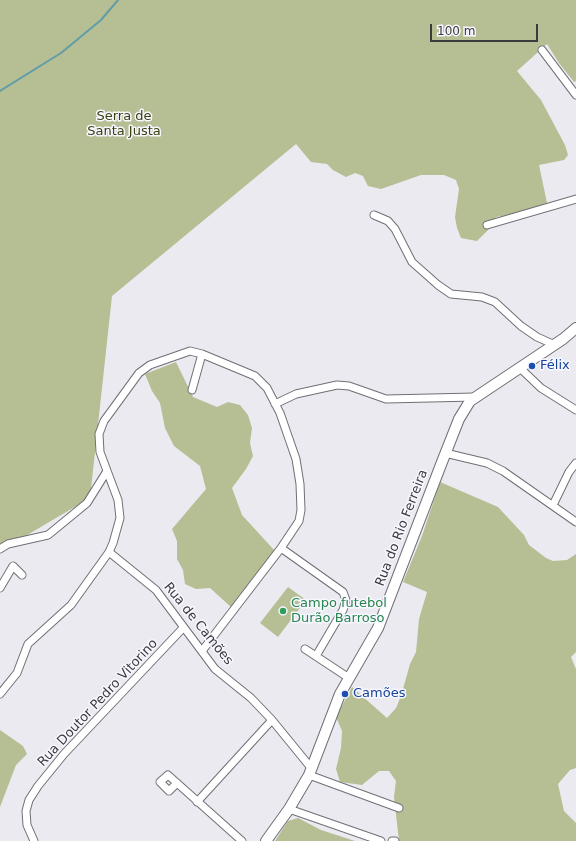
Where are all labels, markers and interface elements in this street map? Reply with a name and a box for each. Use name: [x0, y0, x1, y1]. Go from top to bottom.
scale bar: [432, 16, 540, 42]
text: 100 m: [437, 24, 475, 38]
park label: Serra de Santa Justa: [87, 109, 161, 140]
place label: Félix: [540, 358, 570, 374]
marker: Félix: [527, 361, 537, 371]
street label: Rua do Rio Ferreira: [373, 467, 431, 589]
street label: Rua de Camões: [160, 580, 236, 668]
place label: Campo futebol Durão Barroso: [291, 596, 387, 627]
marker: Campo futebol Durão Barroso: [278, 606, 288, 616]
street label: Rua Doutor Pedro Vitorino: [35, 636, 161, 770]
place label: Camões: [353, 686, 405, 702]
marker: Camões: [340, 689, 350, 699]

